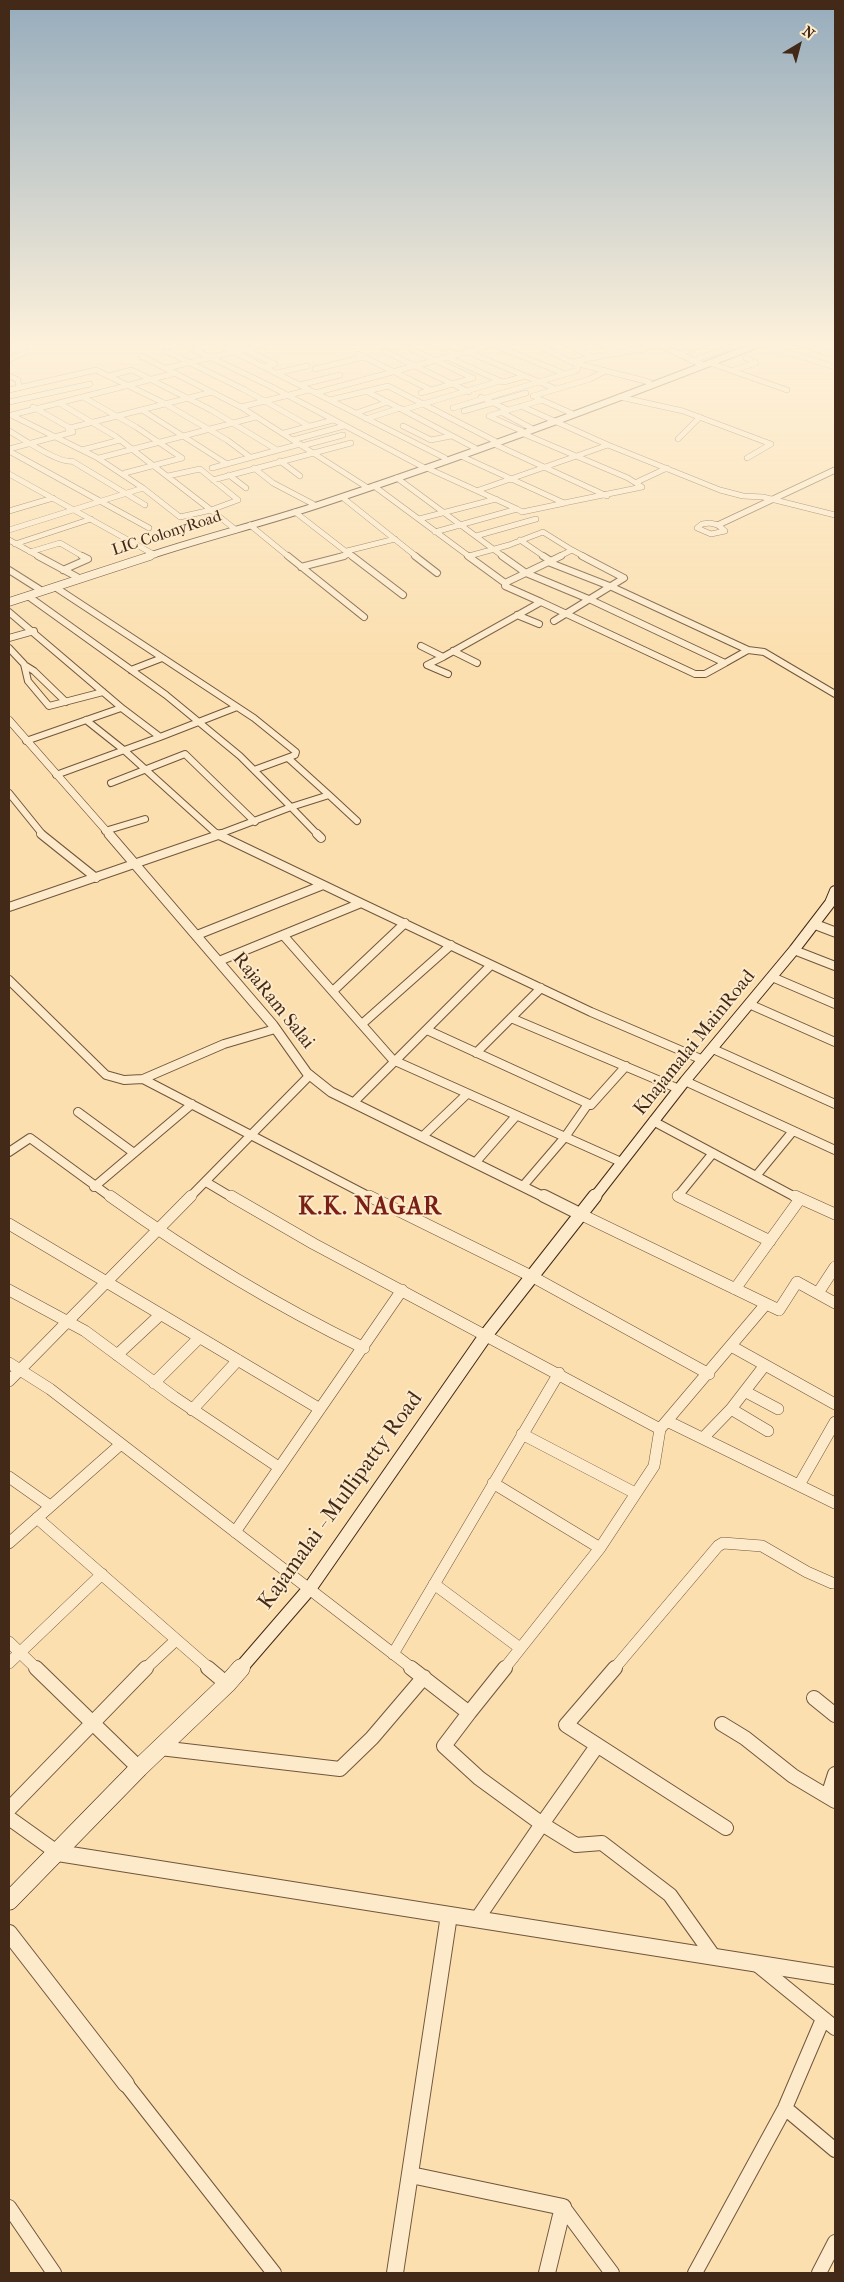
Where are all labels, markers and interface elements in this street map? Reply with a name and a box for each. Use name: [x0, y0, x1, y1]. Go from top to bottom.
north arrow: [774, 20, 824, 70]
text: N: [799, 23, 818, 43]
street label: LIC ColonyRoad: [110, 507, 224, 561]
street label: RajaRam Salai: [227, 948, 319, 1054]
street label: Khajamalai MainRoad: [629, 966, 761, 1120]
district label: K.K. NAGAR: [297, 1194, 443, 1222]
street label: Kajamalai - Mullipatty Road: [253, 1387, 429, 1615]

